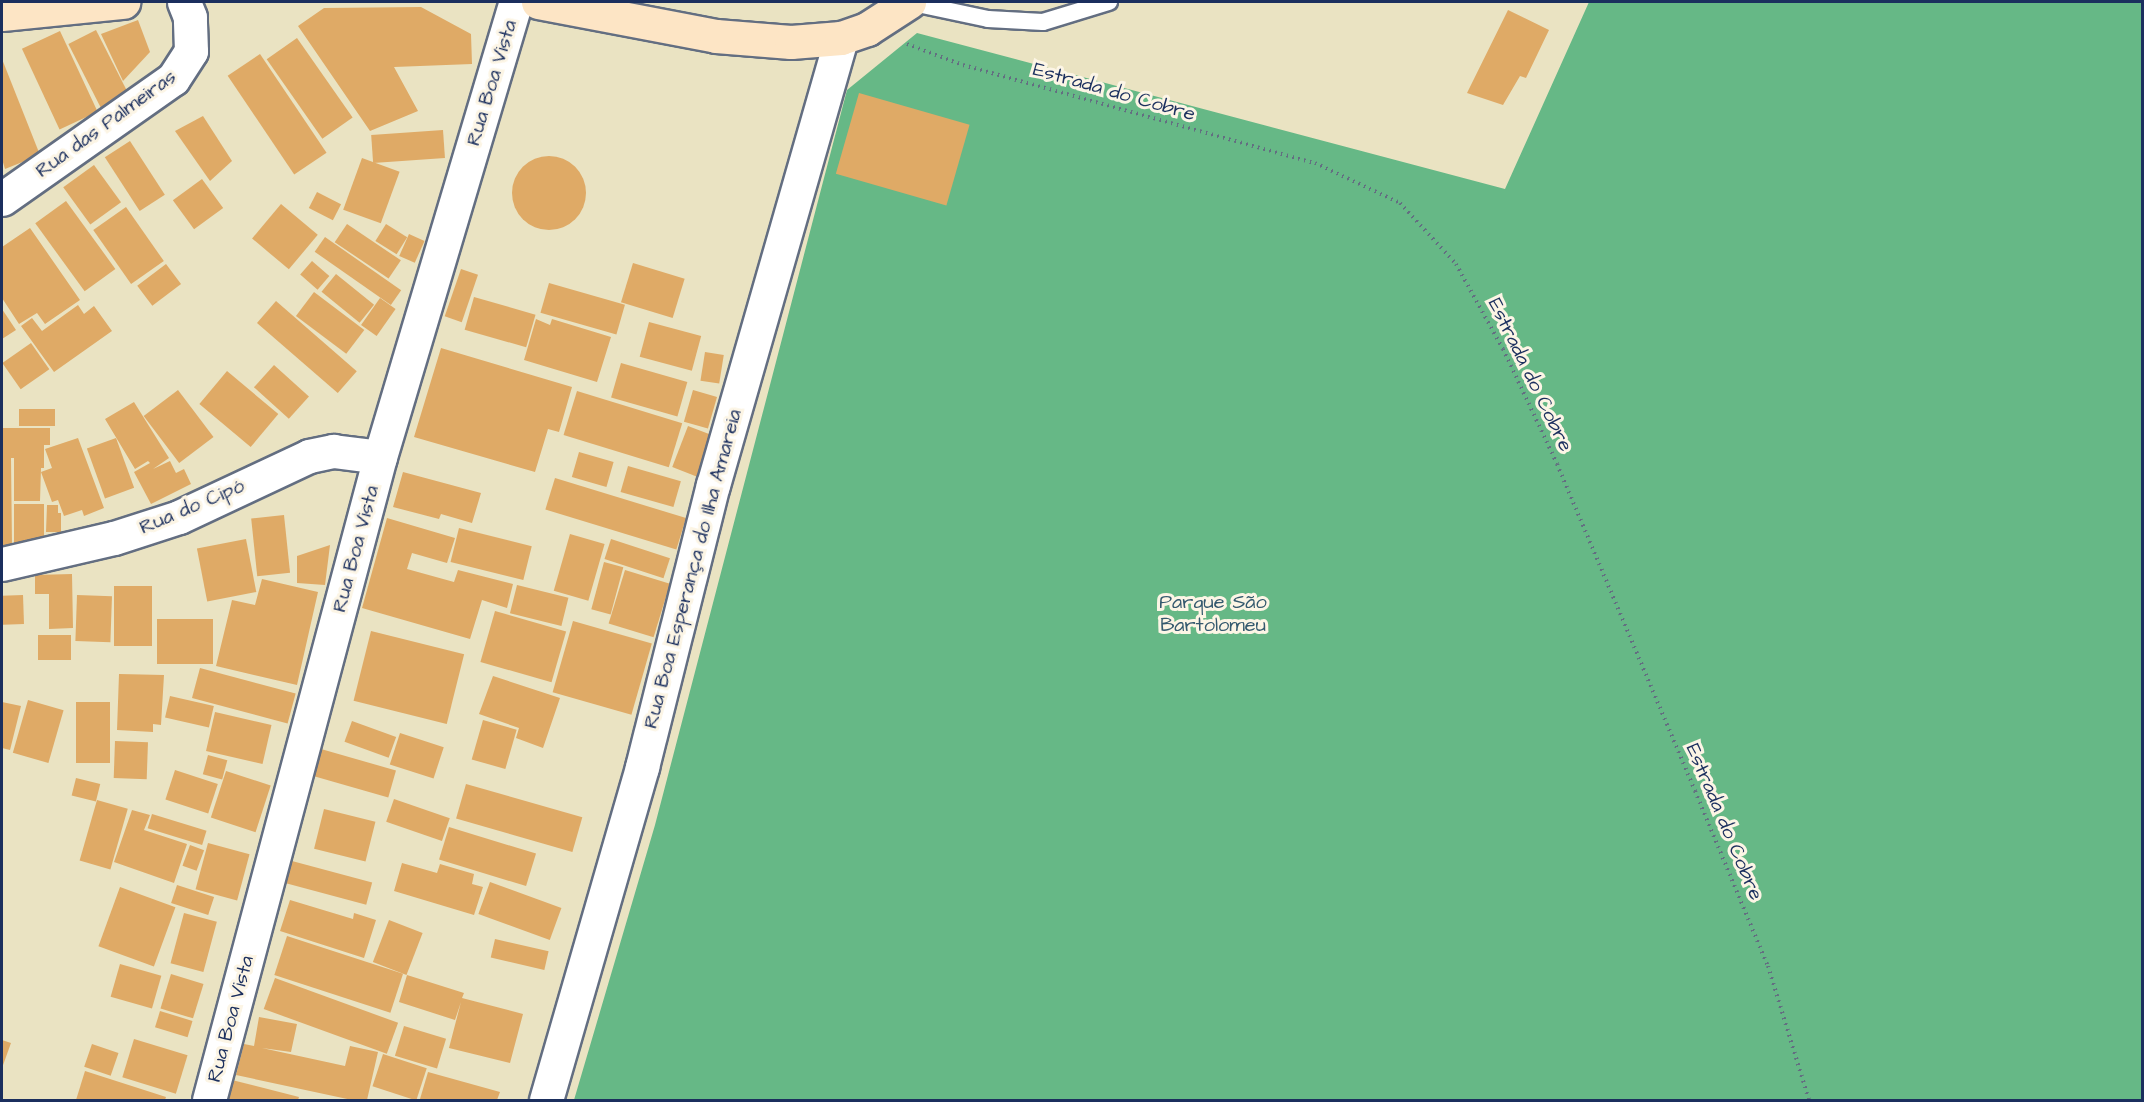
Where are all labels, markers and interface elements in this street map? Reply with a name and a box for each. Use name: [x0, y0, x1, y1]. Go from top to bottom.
street label: Rua Boa Vista: [462, 17, 522, 149]
street label: Estrada do Cobre: [1030, 57, 1198, 127]
street label: Rua das Palmeiras: [31, 65, 181, 183]
street label: Estrada do Cobre: [1482, 294, 1578, 456]
street label: Rua Boa Esperança do Ilha Amareia: [639, 407, 747, 731]
street label: Rua do Cipó: [136, 474, 248, 540]
street label: Rua Boa Vista: [328, 483, 384, 615]
park label: Parque São Bartolomeu: [1159, 590, 1267, 637]
street label: Estrada do Cobre: [1680, 740, 1768, 904]
street label: Rua Boa Vista: [203, 953, 259, 1085]

